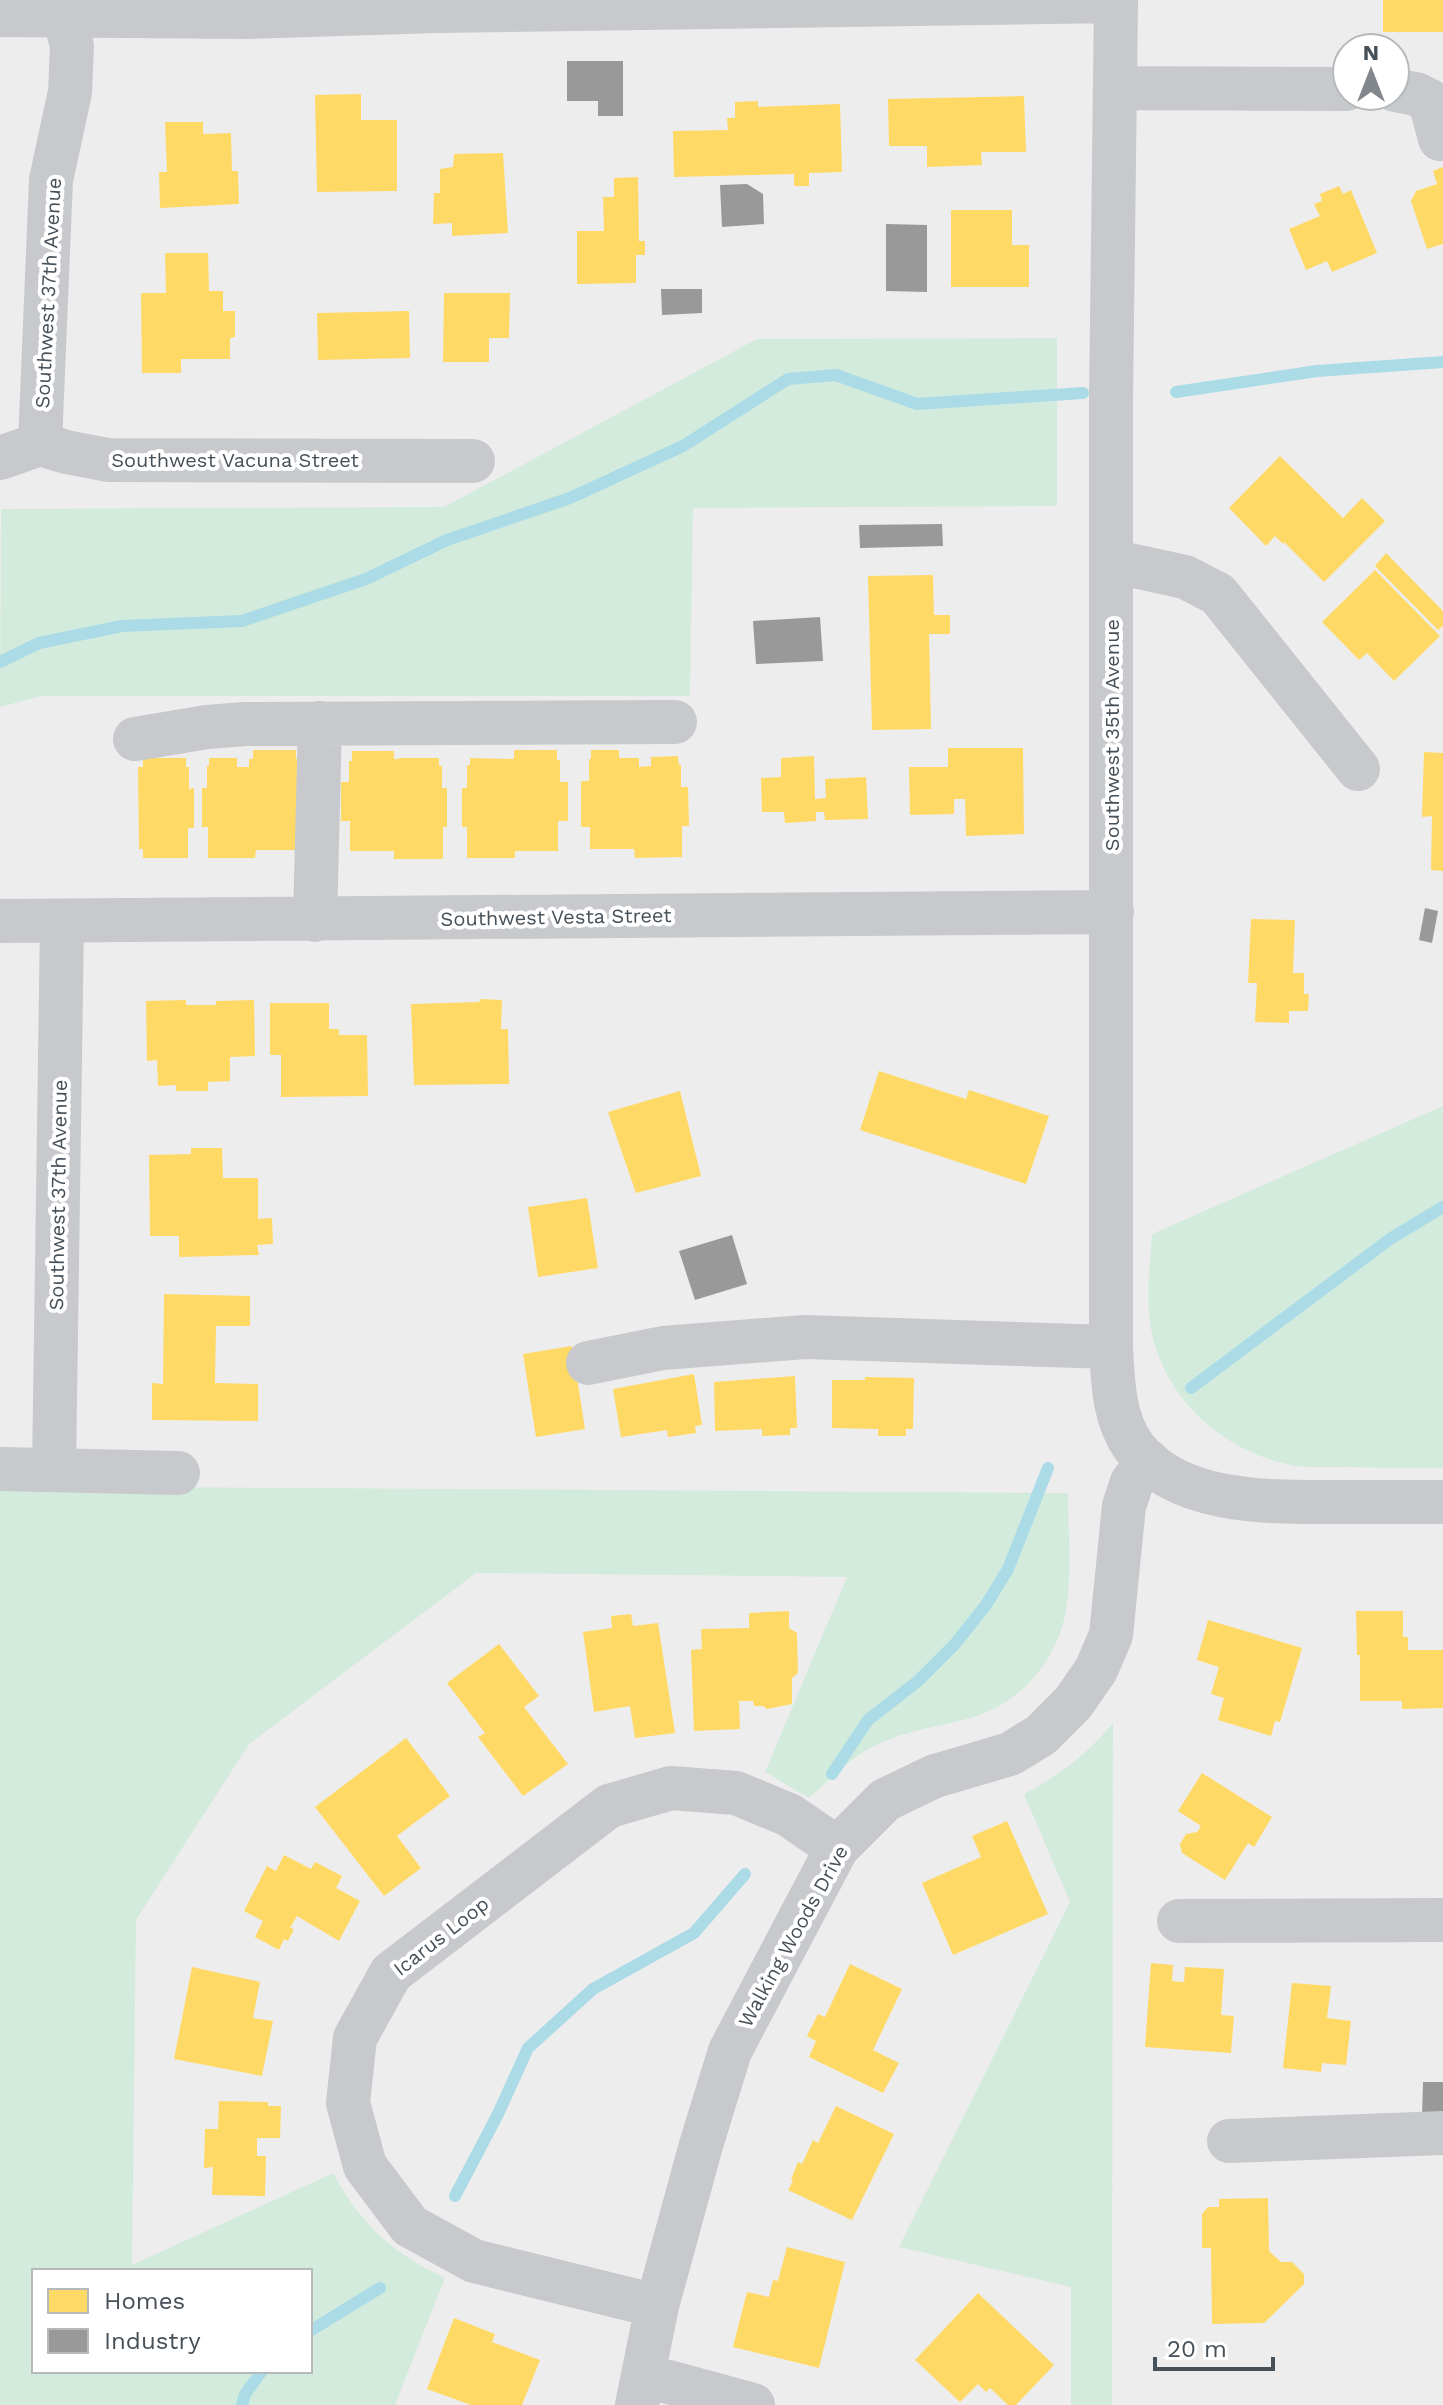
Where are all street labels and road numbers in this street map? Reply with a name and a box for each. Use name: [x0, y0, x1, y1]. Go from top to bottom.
street label: Southwest 37th Avenue: [30, 177, 66, 409]
street label: Southwest Vacuna Street: [111, 448, 359, 472]
street label: Southwest 35th Avenue: [1100, 619, 1124, 851]
street label: Southwest Vesta Street: [440, 903, 672, 931]
street label: Southwest 37th Avenue: [44, 1079, 72, 1311]
street label: Walking Woods Drive: [733, 1841, 853, 2031]
street label: Icarus Loop: [389, 1891, 493, 1981]

